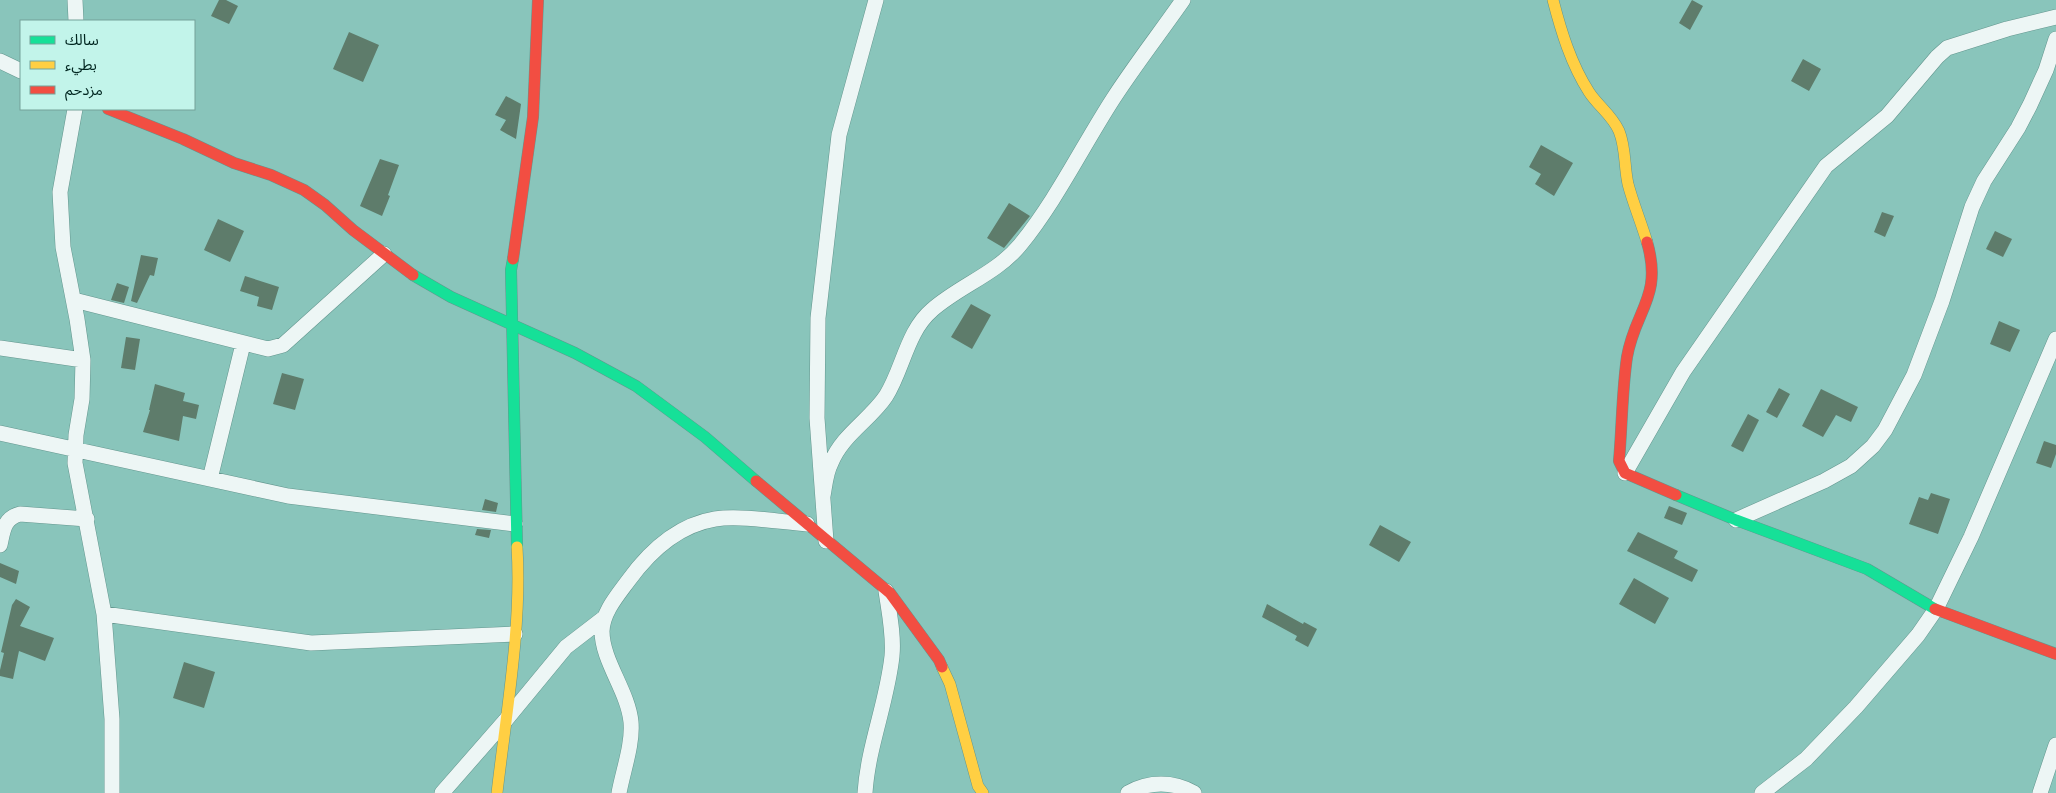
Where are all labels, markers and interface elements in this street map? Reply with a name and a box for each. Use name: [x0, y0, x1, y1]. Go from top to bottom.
legend: [20, 20, 195, 110]
text: سالك: [65, 30, 99, 49]
text: بطيء: [65, 55, 97, 76]
text: مزدحم: [65, 80, 103, 101]

